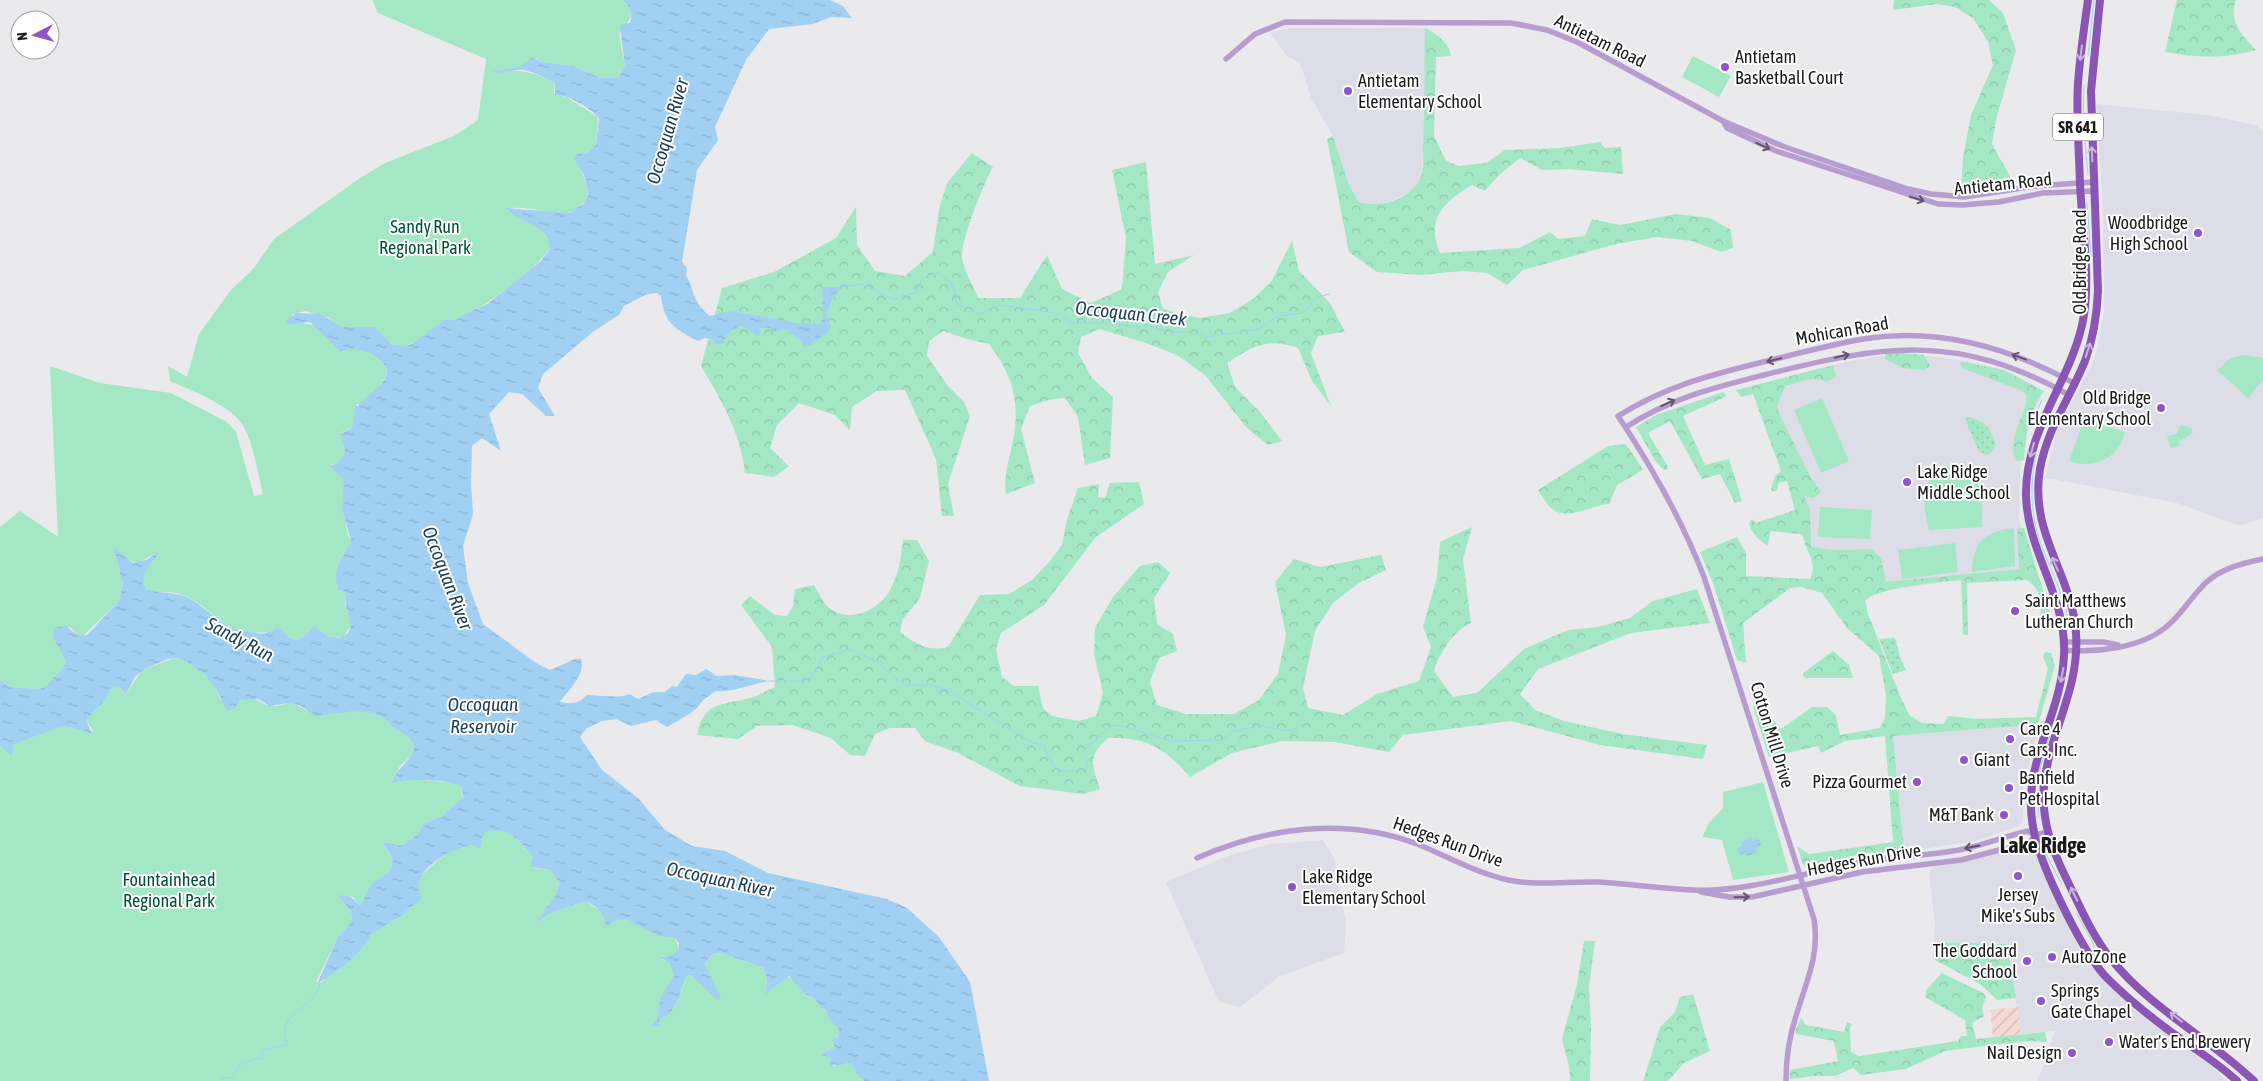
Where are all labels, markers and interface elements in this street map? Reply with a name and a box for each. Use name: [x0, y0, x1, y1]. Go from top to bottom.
north arrow: [10, 10, 60, 60]
street label: Antietam Road: [1551, 10, 1649, 72]
text: N: [14, 31, 30, 41]
one-way arrow: [2076, 45, 2086, 61]
place label: Antietam Basketball Court: [1735, 46, 1844, 88]
marker: Antietam Basketball Court: [1719, 61, 1731, 73]
place label: Antietam Elementary School: [1358, 70, 1482, 112]
water label: Occoquan River: [641, 74, 693, 186]
marker: Antietam Elementary School: [1342, 85, 1354, 97]
road number: SR 641: [2053, 114, 2103, 140]
one-way arrow: [1756, 141, 1771, 151]
one-way arrow: [2087, 146, 2097, 162]
street label: Antietam Road: [1953, 168, 2053, 199]
one-way arrow: [1909, 195, 1924, 204]
street label: Old Bridge Road: [2069, 210, 2090, 315]
place label: Woodbridge High School: [2108, 212, 2188, 254]
park label: Sandy Run Regional Park: [379, 216, 471, 258]
marker: Woodbridge High School: [2192, 227, 2204, 239]
water label: Occoquan Creek: [1074, 296, 1188, 330]
street label: Mohican Road: [1794, 312, 1890, 349]
one-way arrow: [2084, 343, 2093, 359]
one-way arrow: [1833, 351, 1849, 360]
one-way arrow: [2012, 352, 2027, 361]
one-way arrow: [1767, 356, 1783, 365]
place label: Old Bridge Elementary School: [2027, 387, 2151, 429]
one-way arrow: [1660, 398, 1675, 407]
marker: Old Bridge Elementary School: [2155, 402, 2167, 414]
one-way arrow: [2027, 441, 2036, 457]
place label: Lake Ridge Middle School: [1917, 461, 2010, 503]
marker: Lake Ridge Middle School: [1901, 476, 1913, 488]
water label: Occoquan River: [418, 523, 478, 634]
one-way arrow: [2050, 557, 2060, 572]
place label: Saint Matthews Lutheran Church: [2025, 590, 2134, 632]
marker: Saint Matthews Lutheran Church: [2009, 605, 2021, 617]
water label: Sandy Run: [202, 612, 278, 666]
one-way arrow: [2056, 667, 2066, 683]
street label: Cotton Mill Drive: [1746, 679, 1799, 790]
water label: Occoquan Reservoir: [448, 693, 518, 737]
place label: Care 4 Cars, Inc.: [2020, 718, 2077, 760]
marker: Care 4 Cars, Inc.: [2004, 733, 2016, 745]
place label: Giant: [1974, 749, 2010, 770]
marker: Giant: [1958, 754, 1970, 766]
place label: Banfield Pet Hospital: [2019, 767, 2100, 809]
place label: Pizza Gourmet: [1812, 771, 1907, 792]
marker: Pizza Gourmet: [1911, 776, 1923, 788]
marker: Banfield Pet Hospital: [2003, 782, 2015, 794]
place label: M&T Bank: [1929, 804, 1994, 825]
marker: M&T Bank: [1998, 809, 2010, 821]
street label: Hedges Run Drive: [1390, 812, 1506, 871]
district label: Lake Ridge: [2000, 832, 2086, 858]
street label: Hedges Run Drive: [1805, 839, 1923, 880]
one-way arrow: [1965, 843, 1981, 853]
water label: Occoquan River: [665, 857, 777, 901]
place label: Lake Ridge Elementary School: [1302, 866, 1426, 908]
park label: Fountainhead Regional Park: [122, 869, 216, 911]
marker: Jersey Mike's Subs: [2012, 870, 2024, 882]
marker: Lake Ridge Elementary School: [1286, 881, 1298, 893]
place label: Jersey Mike's Subs: [1981, 884, 2055, 926]
one-way arrow: [2068, 886, 2078, 901]
one-way arrow: [1734, 892, 1750, 902]
place label: The Goddard School: [1933, 940, 2017, 982]
place label: AutoZone: [2062, 946, 2126, 967]
marker: AutoZone: [2046, 951, 2058, 963]
marker: The Goddard School: [2021, 955, 2033, 967]
place label: Springs Gate Chapel: [2051, 980, 2131, 1022]
marker: Springs Gate Chapel: [2035, 995, 2047, 1007]
one-way arrow: [2170, 1011, 2183, 1022]
place label: Water's End Brewery: [2119, 1031, 2251, 1052]
marker: Water's End Brewery: [2103, 1036, 2115, 1048]
place label: Nail Design: [1986, 1042, 2062, 1063]
marker: Nail Design: [2066, 1047, 2078, 1059]

